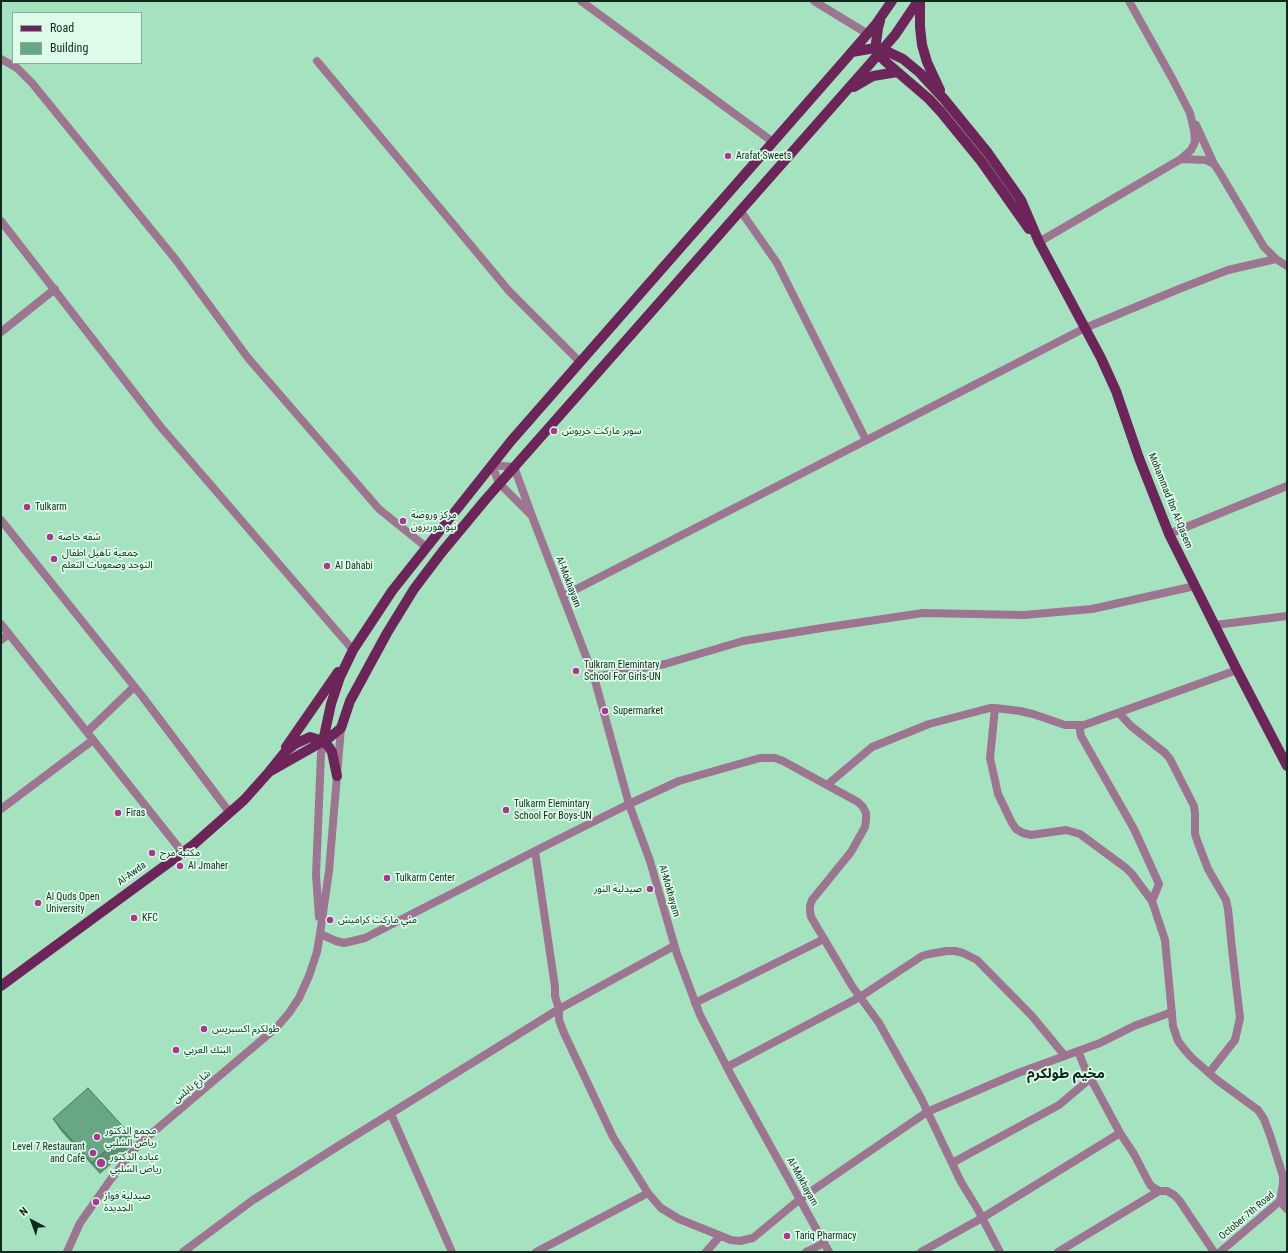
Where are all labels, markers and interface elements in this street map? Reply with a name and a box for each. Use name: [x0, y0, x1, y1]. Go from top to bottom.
legend: [12, 12, 142, 64]
text: Road: [50, 21, 74, 35]
text: Building: [50, 41, 88, 55]
place label: Arafat Sweets: [736, 150, 791, 162]
marker: Arafat Sweets: [723, 151, 733, 161]
place label: سوبر ماركت خريوش: [562, 425, 642, 437]
marker: سوبر ماركت خريوش: [549, 426, 559, 436]
street label: Mohammad Ibn Al-Qasem: [1145, 451, 1195, 551]
place label: Tulkarm: [35, 501, 67, 513]
marker: Tulkarm: [22, 502, 32, 512]
place label: مركز وروضة نيو هوريزون: [411, 509, 457, 532]
marker: مركز وروضة نيو هوريزون: [398, 516, 408, 526]
place label: شقه خاصة: [58, 531, 101, 543]
marker: شقه خاصة: [45, 532, 55, 542]
place label: جمعية تاهيل اطفال التوحد وصعوبات التعلم: [62, 547, 153, 570]
marker: جمعية تاهيل اطفال التوحد وصعوبات التعلم: [49, 554, 59, 564]
street label: Al-Mokhayam: [553, 555, 583, 609]
place label: Al Dahabi: [335, 560, 373, 572]
marker: Al Dahabi: [322, 561, 332, 571]
place label: Tulkram Elemintary School For Girls-UN: [584, 659, 661, 682]
marker: Tulkram Elemintary School For Girls-UN: [571, 666, 581, 676]
place label: Supermarket: [613, 705, 663, 717]
marker: Supermarket: [600, 706, 610, 716]
place label: Tulkarm Elemintary School For Boys-UN: [514, 798, 592, 822]
marker: Tulkarm Elemintary School For Boys-UN: [501, 805, 511, 815]
place label: Firas: [126, 807, 145, 819]
marker: Firas: [113, 808, 123, 818]
place label: مكتبة مرح: [160, 847, 200, 859]
marker: مكتبة مرح: [147, 848, 157, 858]
street label: Al-Awda: [115, 860, 149, 888]
place label: Al Jmaher: [188, 860, 228, 872]
marker: Al Jmaher: [175, 861, 185, 871]
street label: Al-Mokhayam: [656, 864, 682, 918]
place label: Tulkarm Center: [395, 872, 455, 884]
marker: Tulkarm Center: [382, 873, 392, 883]
place label: صيدلية النور: [594, 883, 642, 895]
marker: صيدلية النور: [645, 884, 655, 894]
place label: Al Quds Open University: [46, 891, 99, 914]
marker: Al Quds Open University: [33, 898, 43, 908]
place label: KFC: [142, 912, 158, 924]
marker: KFC: [129, 913, 139, 923]
place label: مني ماركت كراميش: [338, 914, 417, 926]
marker: مني ماركت كراميش: [325, 915, 335, 925]
place label: طولكرم اكسبريس: [212, 1023, 280, 1035]
marker: طولكرم اكسبريس: [199, 1024, 209, 1034]
place label: البنك العربي: [184, 1044, 231, 1056]
marker: البنك العربي: [171, 1045, 181, 1055]
district label: مخيم طولكرم: [1027, 1066, 1105, 1082]
street label: شارع نابلس: [171, 1068, 213, 1106]
place label: مجمع الدكتور رياض الشلبي: [105, 1125, 157, 1148]
marker: مجمع الدكتور رياض الشلبي: [92, 1132, 102, 1142]
place label: Level 7 Restaurant and Cafe: [12, 1141, 85, 1164]
marker: Level 7 Restaurant and Cafe: [88, 1148, 98, 1158]
place label: عياده الدكتور رياض الشلبي: [110, 1151, 162, 1174]
street label: Al-Mokhayam: [784, 1156, 820, 1208]
marker: عياده الدكتور رياض الشلبي: [95, 1157, 107, 1169]
street label: October 7th Road: [1217, 1189, 1277, 1243]
place label: صيدلية فواز الجديدة: [104, 1190, 151, 1214]
marker: صيدلية فواز الجديدة: [91, 1197, 101, 1207]
north arrow: [12, 1201, 52, 1241]
text: N: [17, 1204, 31, 1219]
place label: Tariq Pharmacy: [795, 1230, 856, 1242]
marker: Tariq Pharmacy: [782, 1231, 792, 1241]

